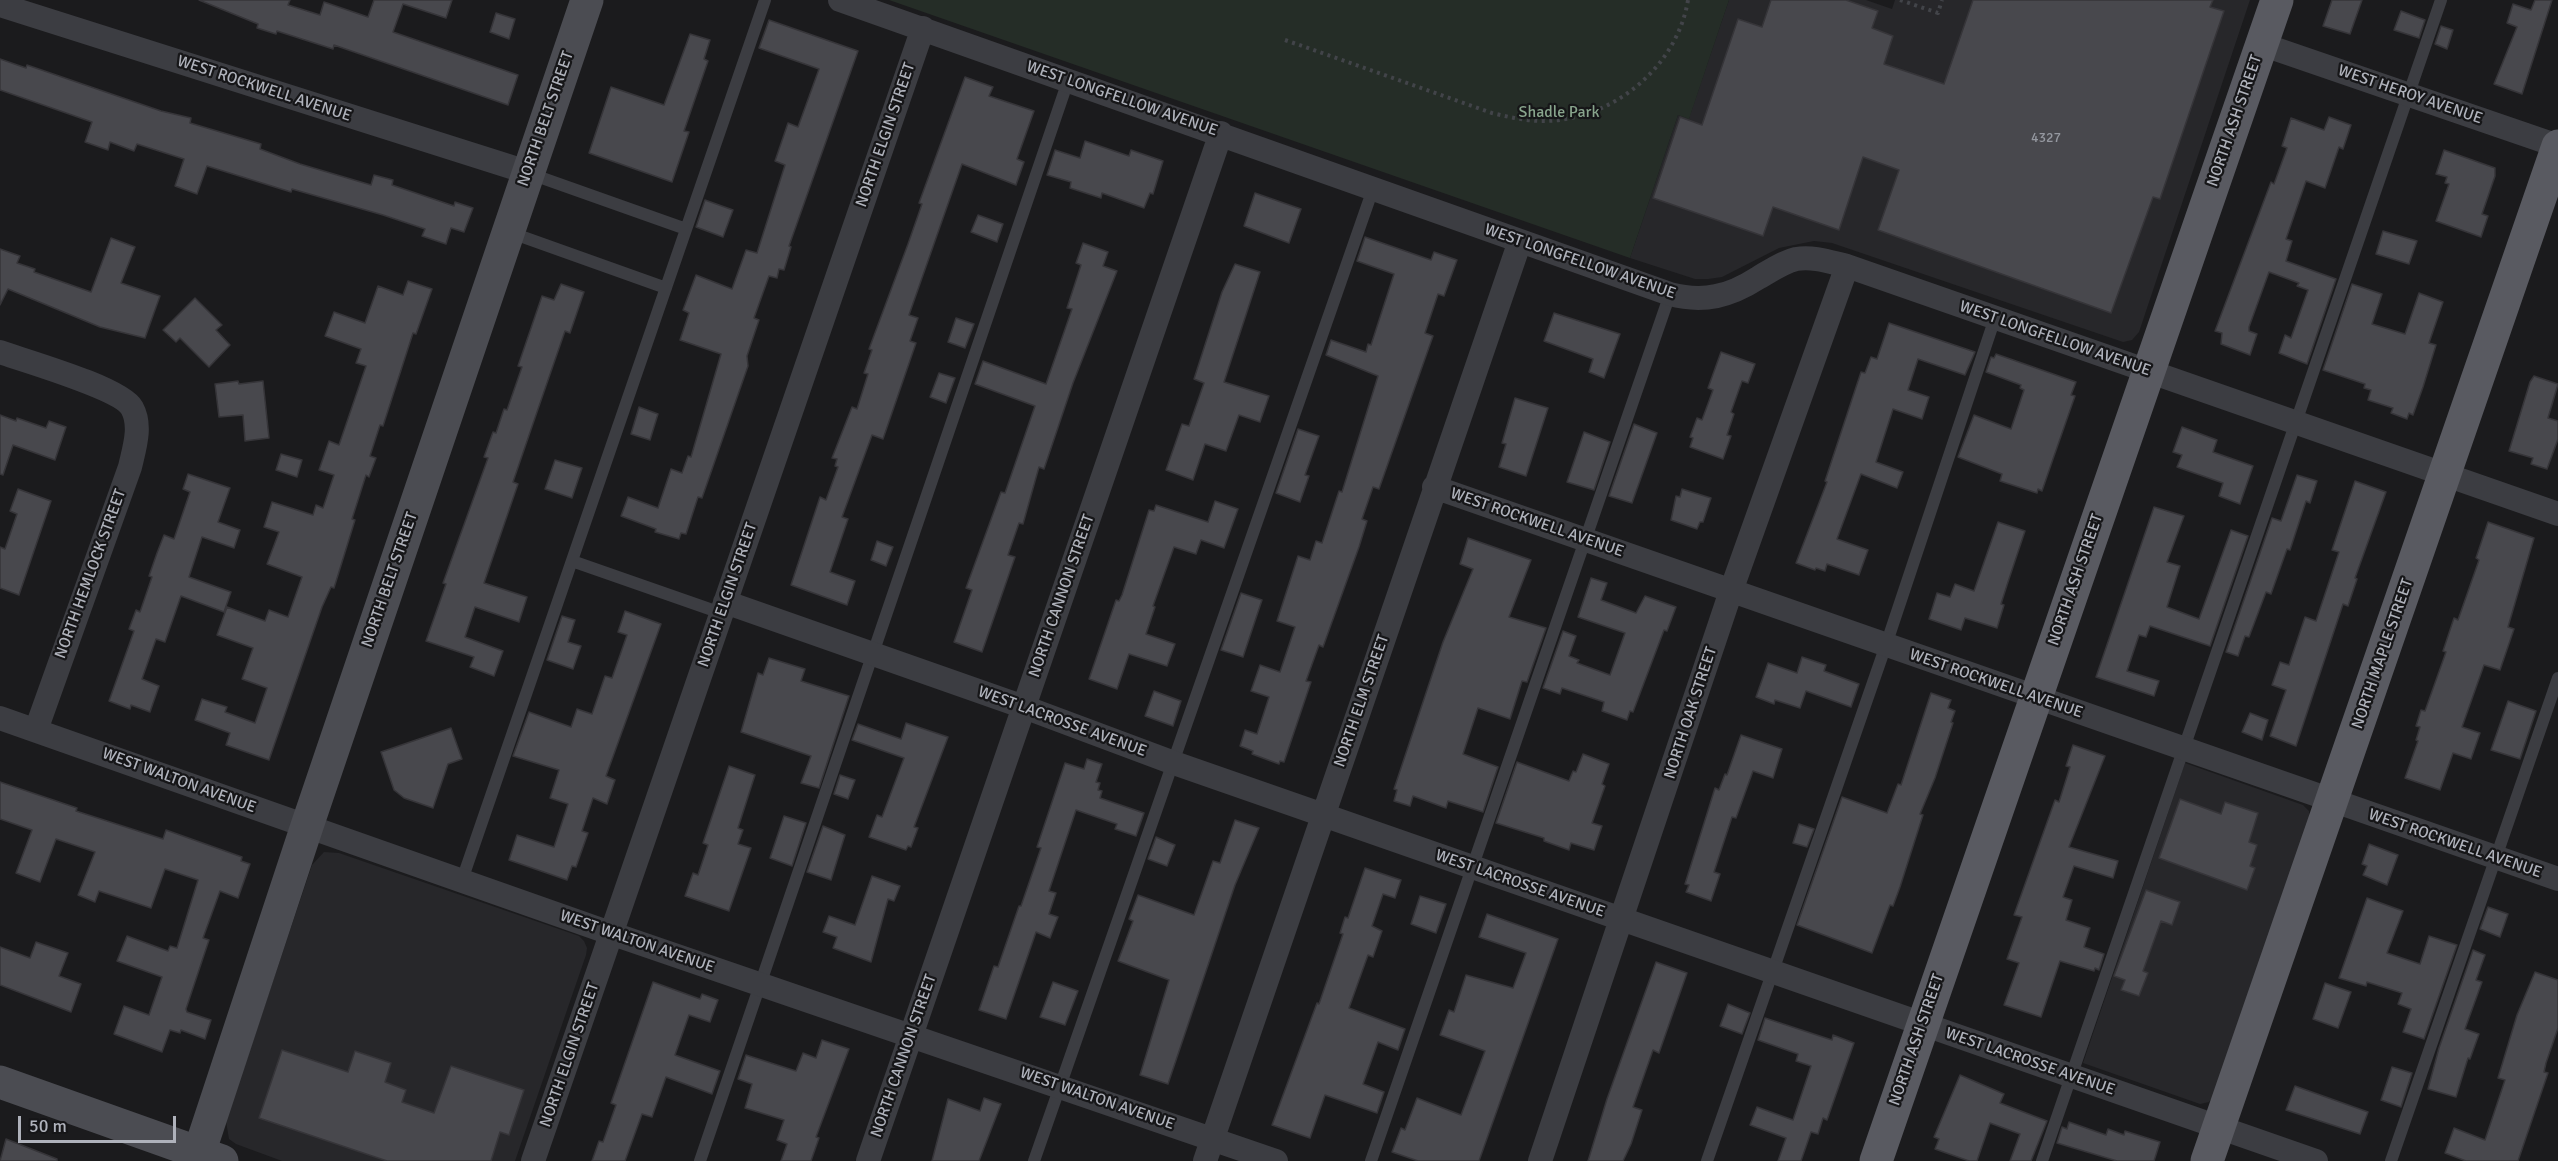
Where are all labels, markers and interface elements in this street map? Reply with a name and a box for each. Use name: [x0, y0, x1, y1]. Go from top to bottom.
street label: NORTH BELT STREET: [514, 49, 578, 189]
street label: WEST ROCKWELL AVENUE: [174, 52, 354, 126]
street label: NORTH ASH STREET: [2203, 53, 2267, 189]
street label: WEST LONGFELLOW AVENUE: [1024, 57, 1220, 141]
street label: NORTH ELGIN STREET: [852, 60, 920, 210]
street label: WEST HEROY AVENUE: [2335, 61, 2485, 129]
park label: Shadle Park: [1519, 103, 1599, 123]
house number: 4327: [2031, 130, 2061, 146]
street label: WEST LONGFELLOW AVENUE: [1482, 220, 1678, 304]
street label: WEST LONGFELLOW AVENUE: [1957, 297, 2153, 381]
street label: WEST ROCKWELL AVENUE: [1448, 484, 1626, 562]
street label: NORTH HEMLOCK STREET: [51, 487, 131, 661]
street label: NORTH BELT STREET: [358, 510, 422, 650]
street label: NORTH CANNON STREET: [1025, 512, 1099, 680]
street label: NORTH ASH STREET: [2044, 512, 2108, 648]
street label: NORTH ELGIN STREET: [694, 520, 762, 670]
street label: NORTH MAPLE STREET: [2348, 576, 2418, 732]
street label: NORTH ELM STREET: [1330, 632, 1394, 770]
street label: NORTH OAK STREET: [1661, 644, 1721, 782]
street label: WEST ROCKWELL AVENUE: [1907, 645, 2085, 723]
street label: WEST LACROSSE AVENUE: [975, 683, 1149, 761]
street label: WEST WALTON AVENUE: [99, 744, 259, 818]
street label: WEST ROCKWELL AVENUE: [2366, 805, 2544, 883]
street label: WEST LACROSSE AVENUE: [1433, 846, 1607, 922]
street label: WEST WALTON AVENUE: [557, 907, 717, 977]
street label: NORTH CANNON STREET: [867, 972, 941, 1140]
street label: NORTH ASH STREET: [1885, 972, 1949, 1108]
street label: NORTH ELGIN STREET: [536, 980, 604, 1130]
street label: WEST LACROSSE AVENUE: [1943, 1024, 2117, 1100]
street label: WEST WALTON AVENUE: [1017, 1064, 1177, 1134]
scale bar: [21, 1104, 178, 1142]
text: 50 m: [29, 1115, 67, 1137]

